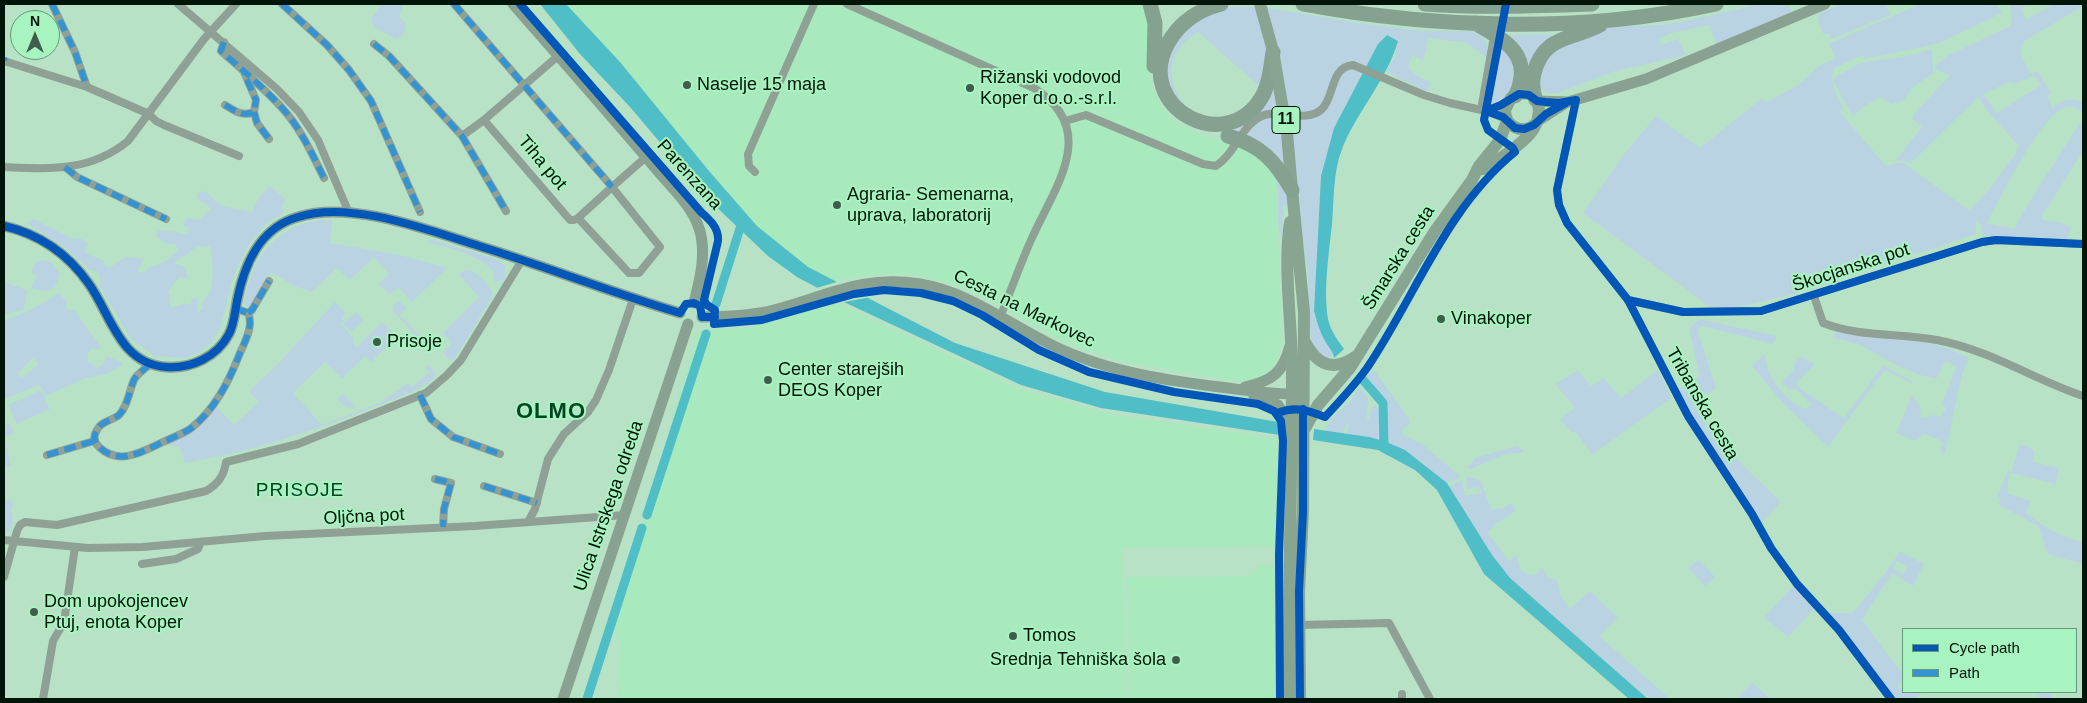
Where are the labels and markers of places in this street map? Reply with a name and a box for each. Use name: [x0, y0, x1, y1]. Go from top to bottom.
place label: Rižanski vodovod Koper d.o.o.-s.r.l.: [980, 67, 1121, 110]
place label: Naselje 15 maja: [697, 74, 826, 96]
marker: Naselje 15 maja: [681, 79, 693, 91]
marker: Rižanski vodovod Koper d.o.o.-s.r.l.: [964, 82, 976, 94]
place label: Agraria- Semenarna, uprava, laboratorij: [847, 184, 1014, 226]
marker: Agraria- Semenarna, uprava, laboratorij: [831, 199, 843, 211]
place label: Vinakoper: [1451, 308, 1532, 330]
marker: Vinakoper: [1435, 313, 1447, 325]
place label: Prisoje: [387, 331, 442, 353]
marker: Prisoje: [371, 336, 383, 348]
place label: Center starejših DEOS Koper: [778, 359, 904, 402]
marker: Center starejših DEOS Koper: [762, 374, 774, 386]
place label: Dom upokojencev Ptuj, enota Koper: [44, 591, 188, 634]
marker: Dom upokojencev Ptuj, enota Koper: [28, 606, 40, 618]
place label: Tomos: [1023, 625, 1076, 647]
marker: Tomos: [1007, 630, 1019, 642]
place label: Srednja Tehniška šola: [990, 649, 1166, 671]
marker: Srednja Tehniška šola: [1170, 654, 1182, 666]

